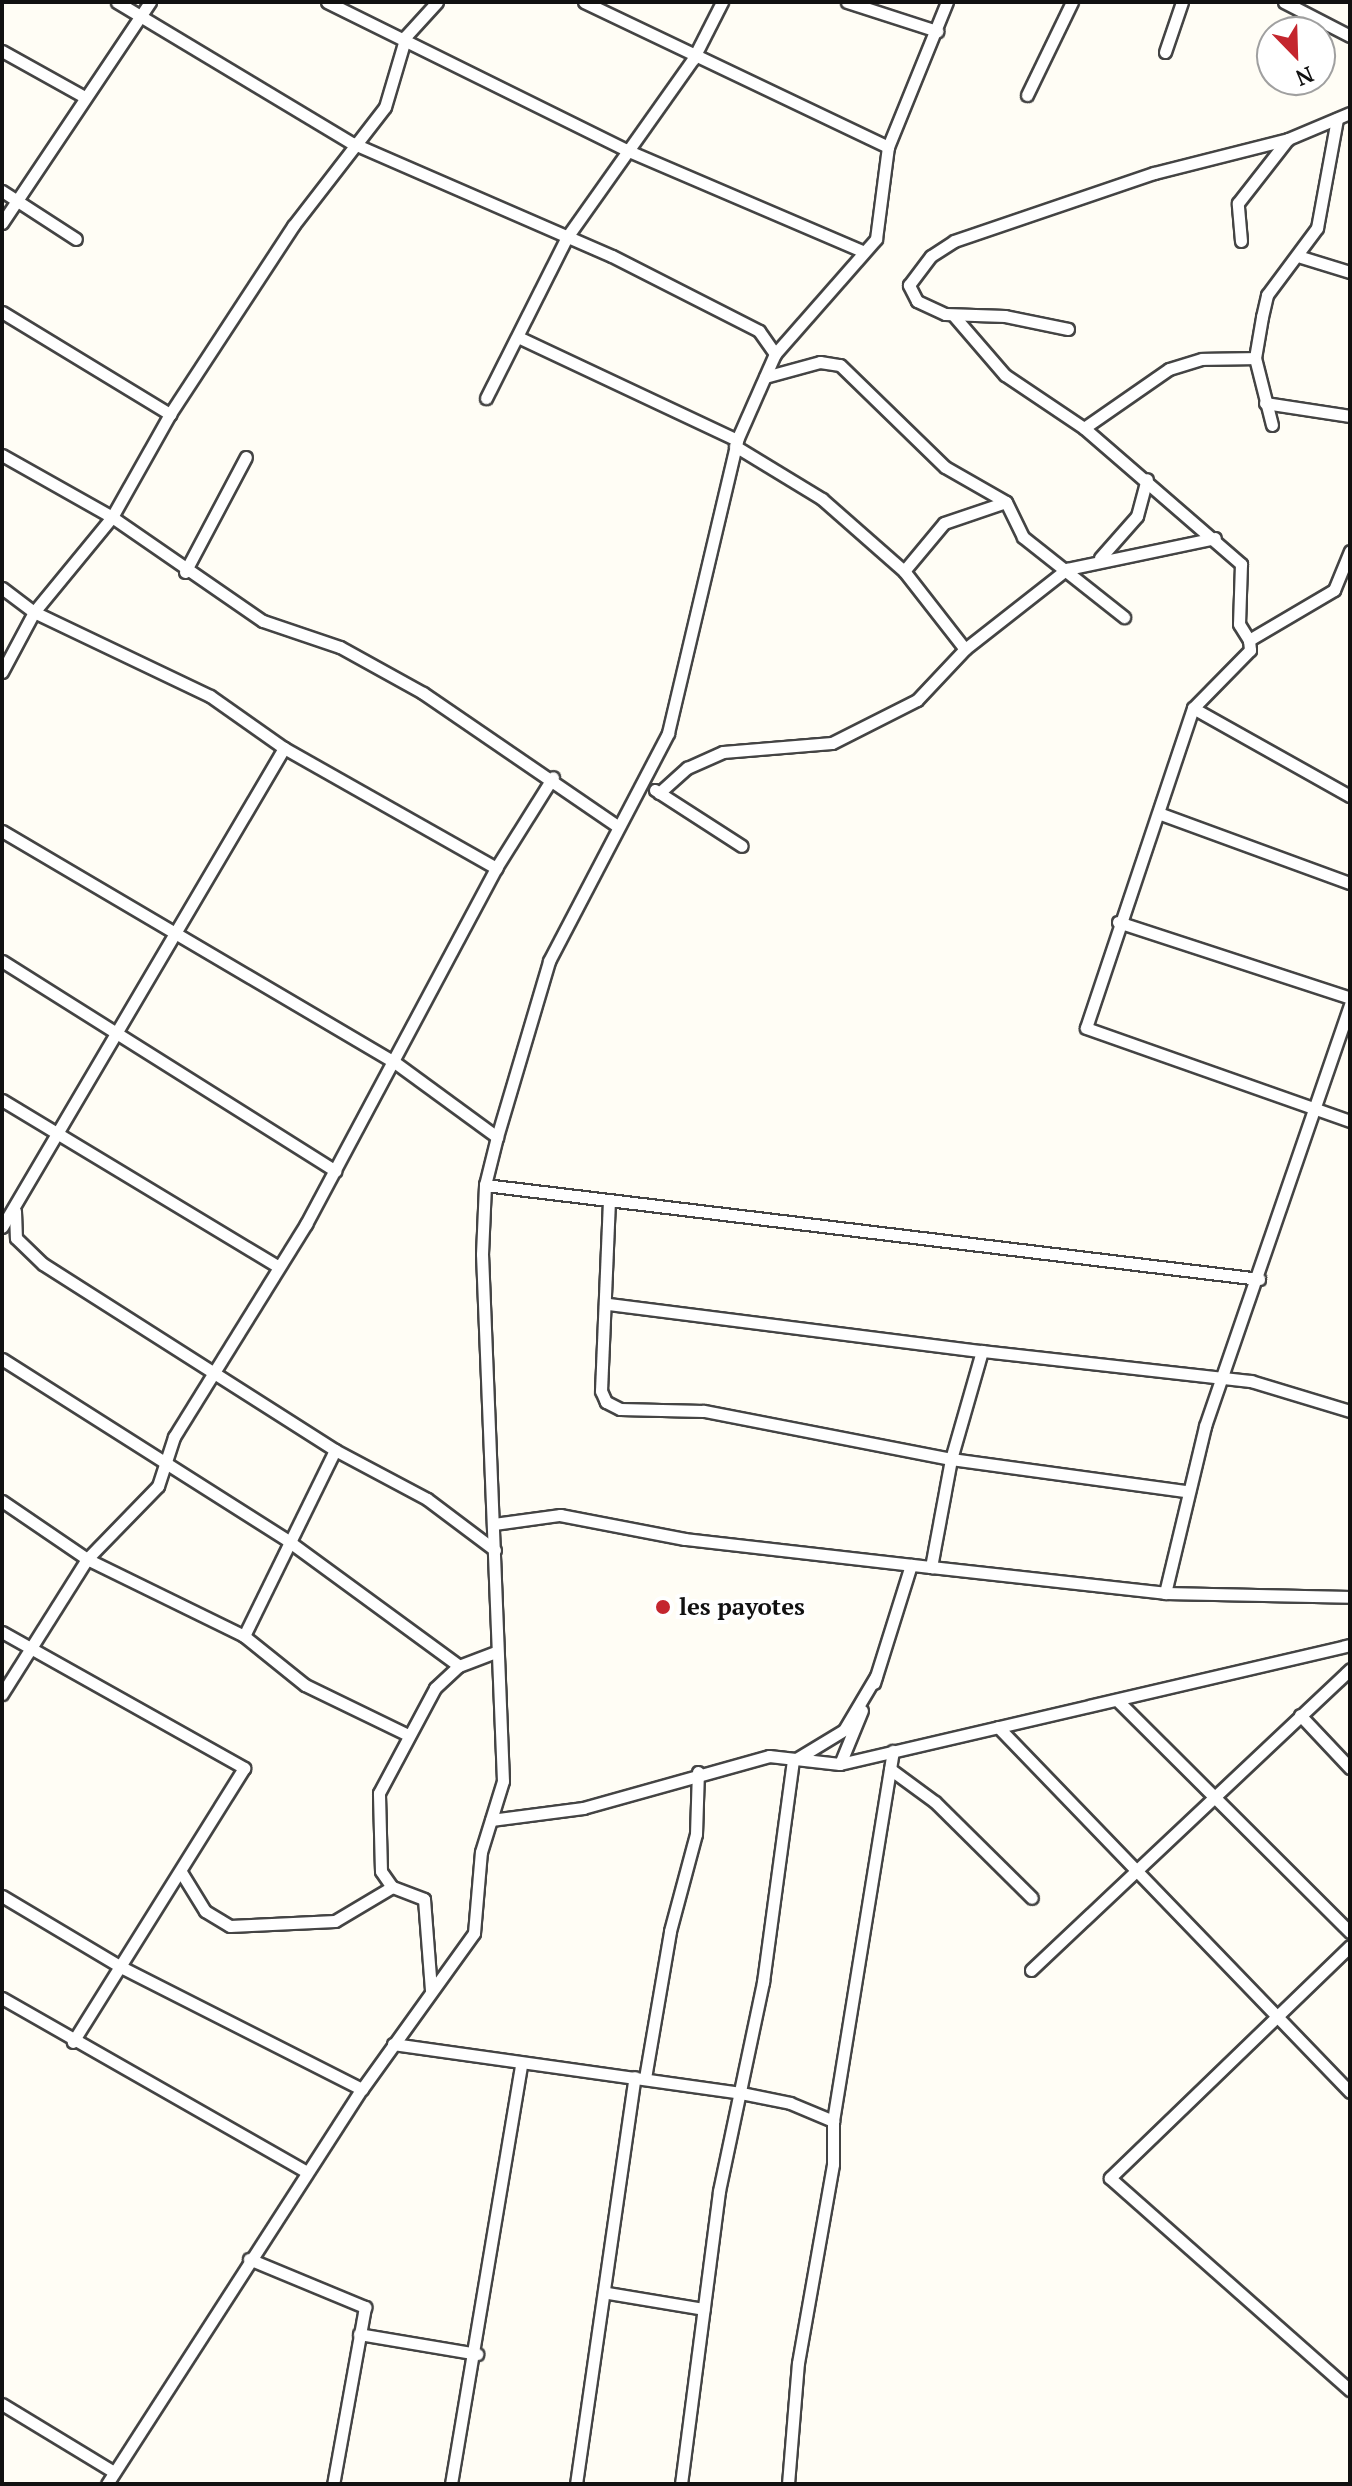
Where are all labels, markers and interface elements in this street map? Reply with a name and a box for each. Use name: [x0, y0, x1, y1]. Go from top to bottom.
north arrow: [1256, 16, 1336, 96]
text: N: [1291, 60, 1318, 93]
place label: les payotes: [679, 1593, 805, 1621]
marker: les payotes: [654, 1598, 672, 1616]

